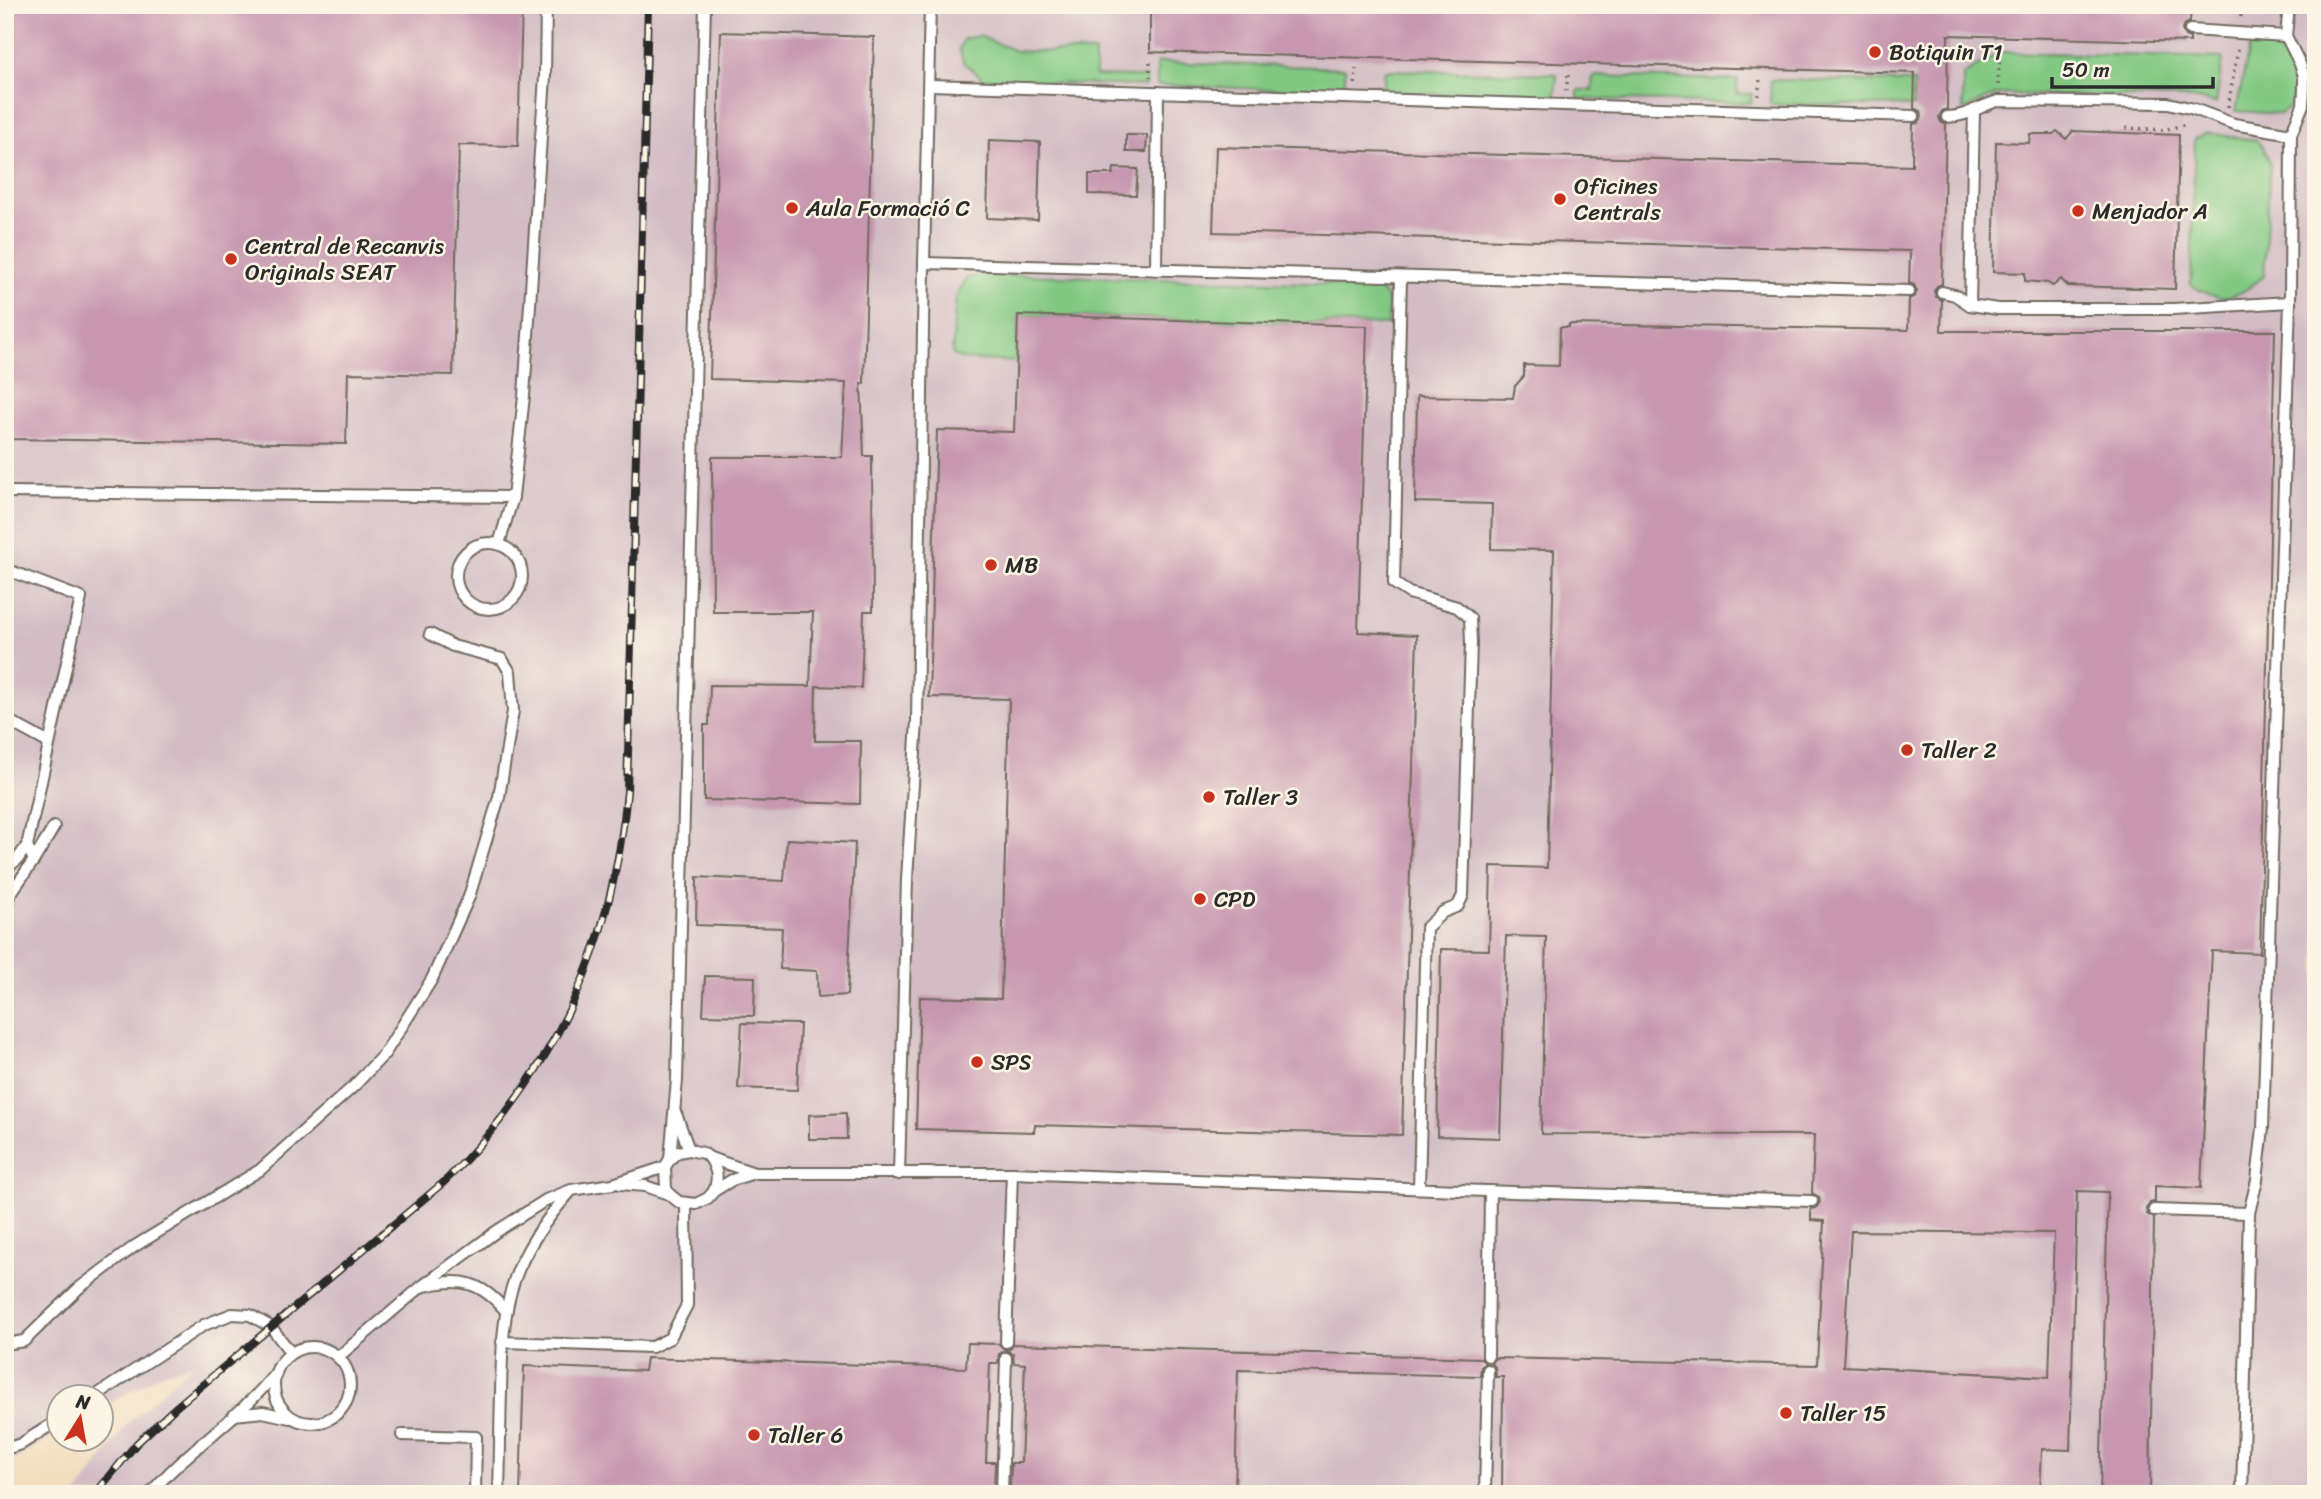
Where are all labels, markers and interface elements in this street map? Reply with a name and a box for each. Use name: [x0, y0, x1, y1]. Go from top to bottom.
place label: Botiquin T1: [1889, 32, 2003, 73]
marker: Botiquin T1: [1867, 44, 1883, 60]
scale bar: [2052, 46, 2212, 90]
text: 50 m: [2062, 51, 2110, 89]
place label: Oficines Centrals: [1574, 166, 1661, 233]
place label: Aula Formació C: [805, 188, 971, 229]
marker: Oficines Centrals: [1552, 191, 1568, 207]
place label: Menjador A: [2092, 191, 2208, 232]
marker: Aula Formació C: [784, 200, 800, 216]
marker: Menjador A: [2070, 203, 2086, 219]
place label: Central de Recanvis Originals SEAT: [245, 226, 445, 293]
marker: Central de Recanvis Originals SEAT: [223, 251, 239, 267]
place label: MB: [1005, 545, 1039, 586]
marker: MB: [983, 557, 999, 573]
place label: Taller 2: [1921, 730, 1997, 771]
marker: Taller 2: [1899, 742, 1915, 758]
place label: Taller 3: [1223, 777, 1299, 818]
marker: Taller 3: [1201, 789, 1217, 805]
place label: CPD: [1214, 879, 1256, 920]
marker: CPD: [1192, 891, 1208, 907]
place label: SPS: [991, 1042, 1031, 1083]
marker: SPS: [969, 1054, 985, 1070]
north arrow: [46, 1384, 116, 1454]
text: N: [73, 1384, 94, 1419]
place label: Taller 15: [1800, 1393, 1887, 1434]
marker: Taller 15: [1778, 1405, 1794, 1421]
place label: Taller 6: [768, 1415, 844, 1456]
marker: Taller 6: [746, 1427, 762, 1443]

